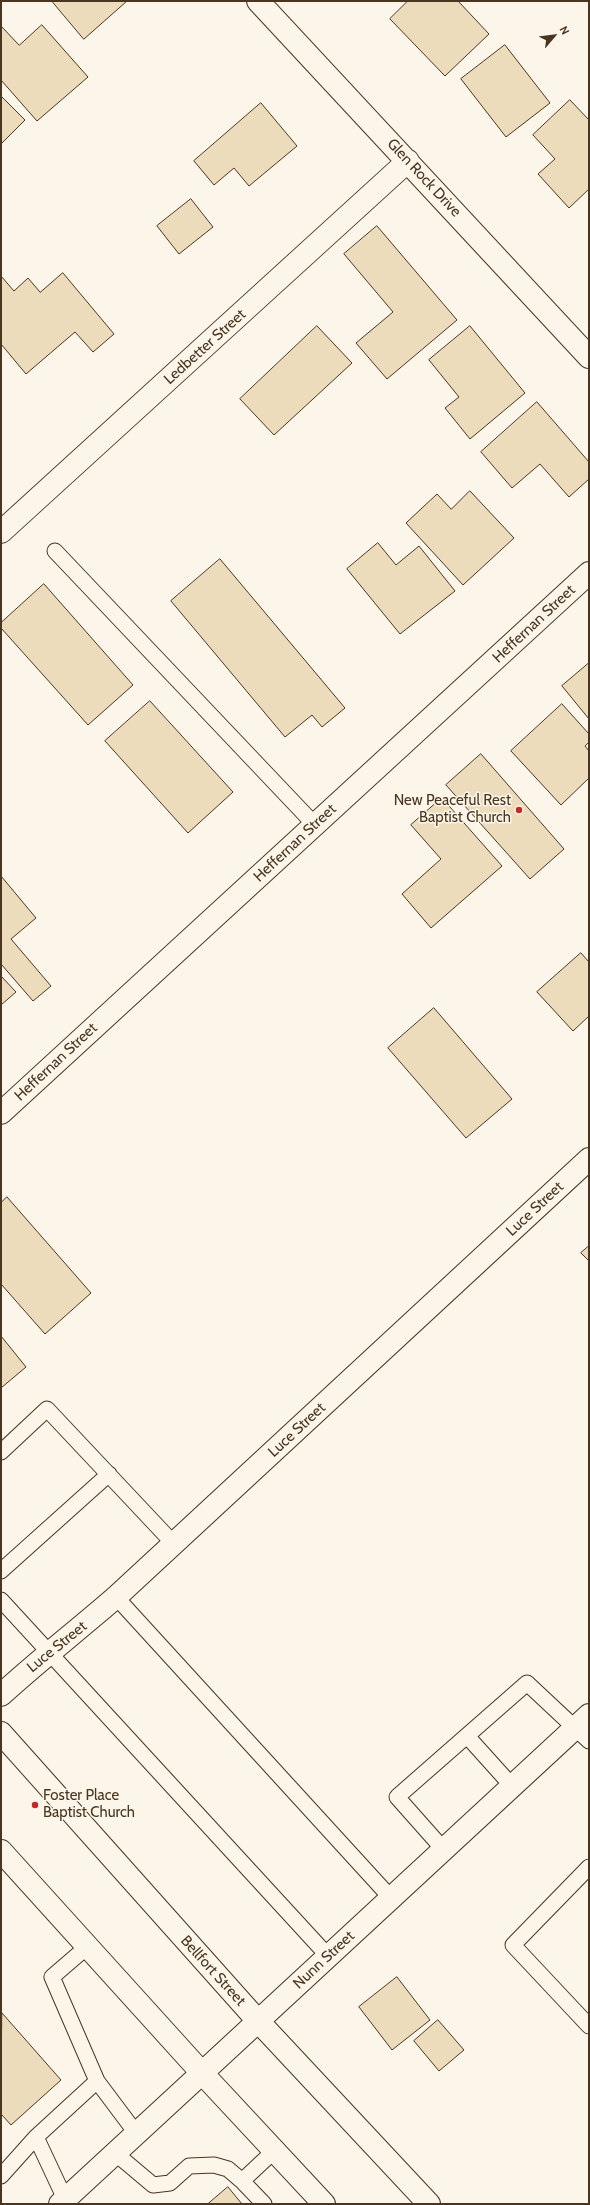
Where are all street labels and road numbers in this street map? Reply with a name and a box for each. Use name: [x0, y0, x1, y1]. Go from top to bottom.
street label: Glen Rock Drive: [383, 135, 465, 221]
street label: Ledbetter Street: [160, 306, 250, 388]
street label: Heffernan Street: [489, 581, 579, 667]
street label: Heffernan Street: [250, 800, 340, 886]
street label: Heffernan Street: [11, 1019, 101, 1105]
street label: Luce Street: [503, 1178, 567, 1240]
street label: Luce Street: [265, 1399, 329, 1461]
street label: Luce Street: [24, 1617, 90, 1677]
street label: Nunn Street: [290, 1927, 358, 1993]
street label: Bellfort Street: [177, 1932, 249, 2010]

